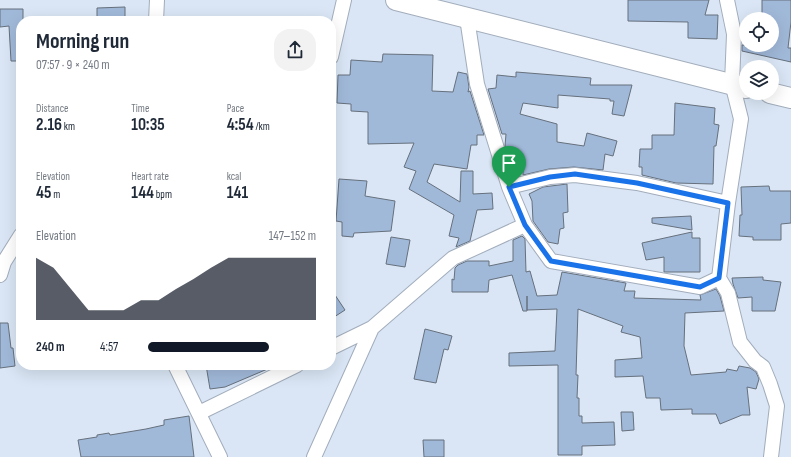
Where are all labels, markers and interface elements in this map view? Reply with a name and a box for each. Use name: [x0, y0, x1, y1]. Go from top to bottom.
map controls: [739, 12, 779, 100]
button: locate: [739, 12, 779, 52]
text: Morning run: [36, 28, 129, 55]
button: share: [274, 29, 316, 71]
text: 07:57 · 9 × 240 m: [36, 57, 110, 73]
button: layers: [739, 60, 779, 100]
text: Distance: [36, 102, 68, 115]
text: Time: [131, 102, 149, 115]
text: Pace: [227, 102, 244, 115]
text: 2.16: [36, 115, 62, 135]
text: 10:35: [131, 115, 165, 135]
text: 4:54: [227, 115, 254, 135]
text: km: [62, 120, 75, 133]
text: /km: [254, 120, 270, 133]
pin: [492, 146, 526, 187]
icon: arrive: [498, 152, 520, 174]
text: Elevation: [36, 170, 70, 183]
text: Heart rate: [131, 170, 169, 183]
text: kcal: [227, 170, 241, 183]
text: 45: [36, 183, 51, 203]
text: 144: [131, 183, 154, 203]
text: 141: [227, 183, 248, 203]
text: m: [51, 188, 60, 201]
text: bpm: [154, 188, 172, 201]
text: Elevation: [36, 228, 76, 244]
text: 147–152 m: [269, 228, 316, 244]
text: 240 m: [36, 339, 65, 355]
text: 4:57: [100, 339, 118, 355]

